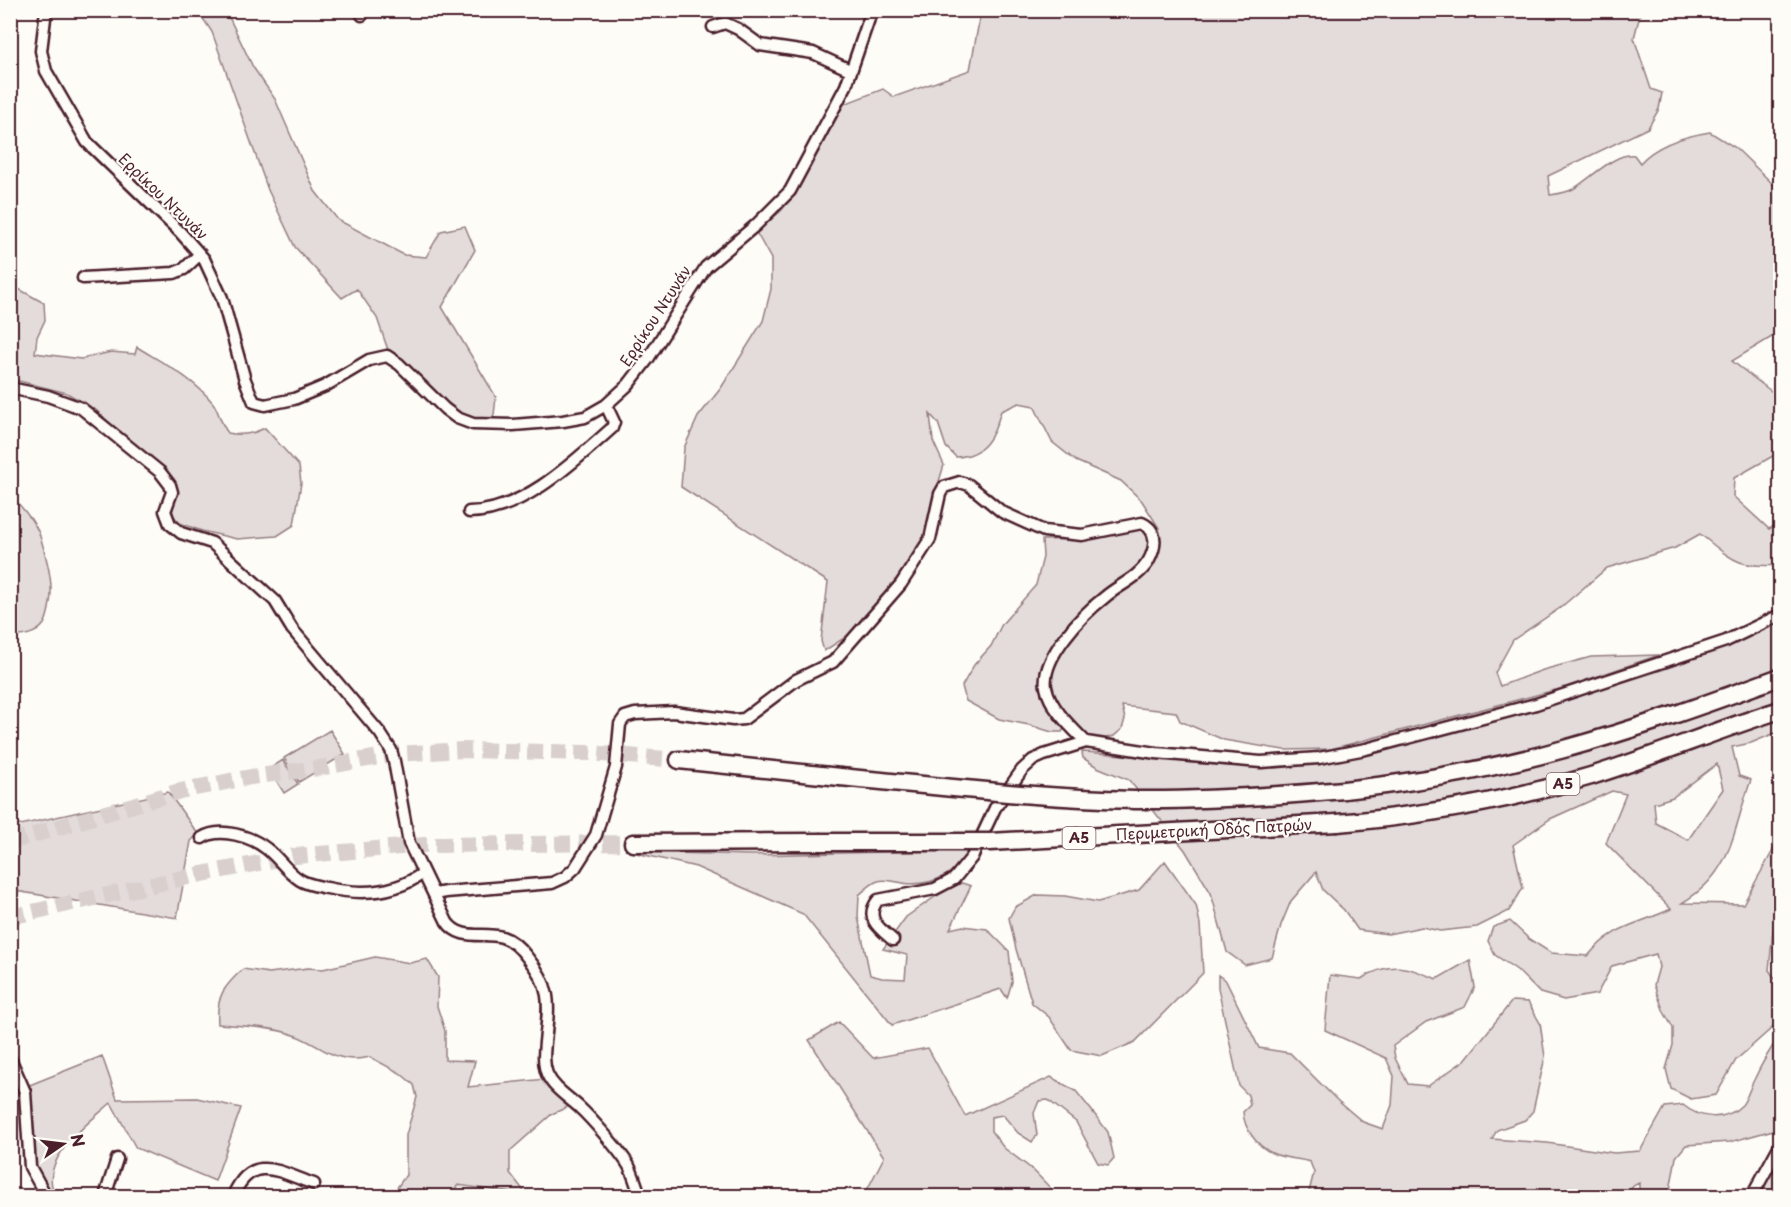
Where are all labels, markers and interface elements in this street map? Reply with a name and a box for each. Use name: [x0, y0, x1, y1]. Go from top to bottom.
street label: Ερρίκου Ντυνάν: [114, 147, 214, 245]
street label: Ερρίκου Ντυνάν: [613, 260, 696, 370]
road number: Α5: [1546, 773, 1580, 795]
street label: Περιμετρική Οδός Πατρών: [1115, 812, 1313, 845]
road number: Α5: [1062, 827, 1096, 849]
north arrow: [33, 1114, 93, 1174]
text: N: [65, 1131, 92, 1149]

